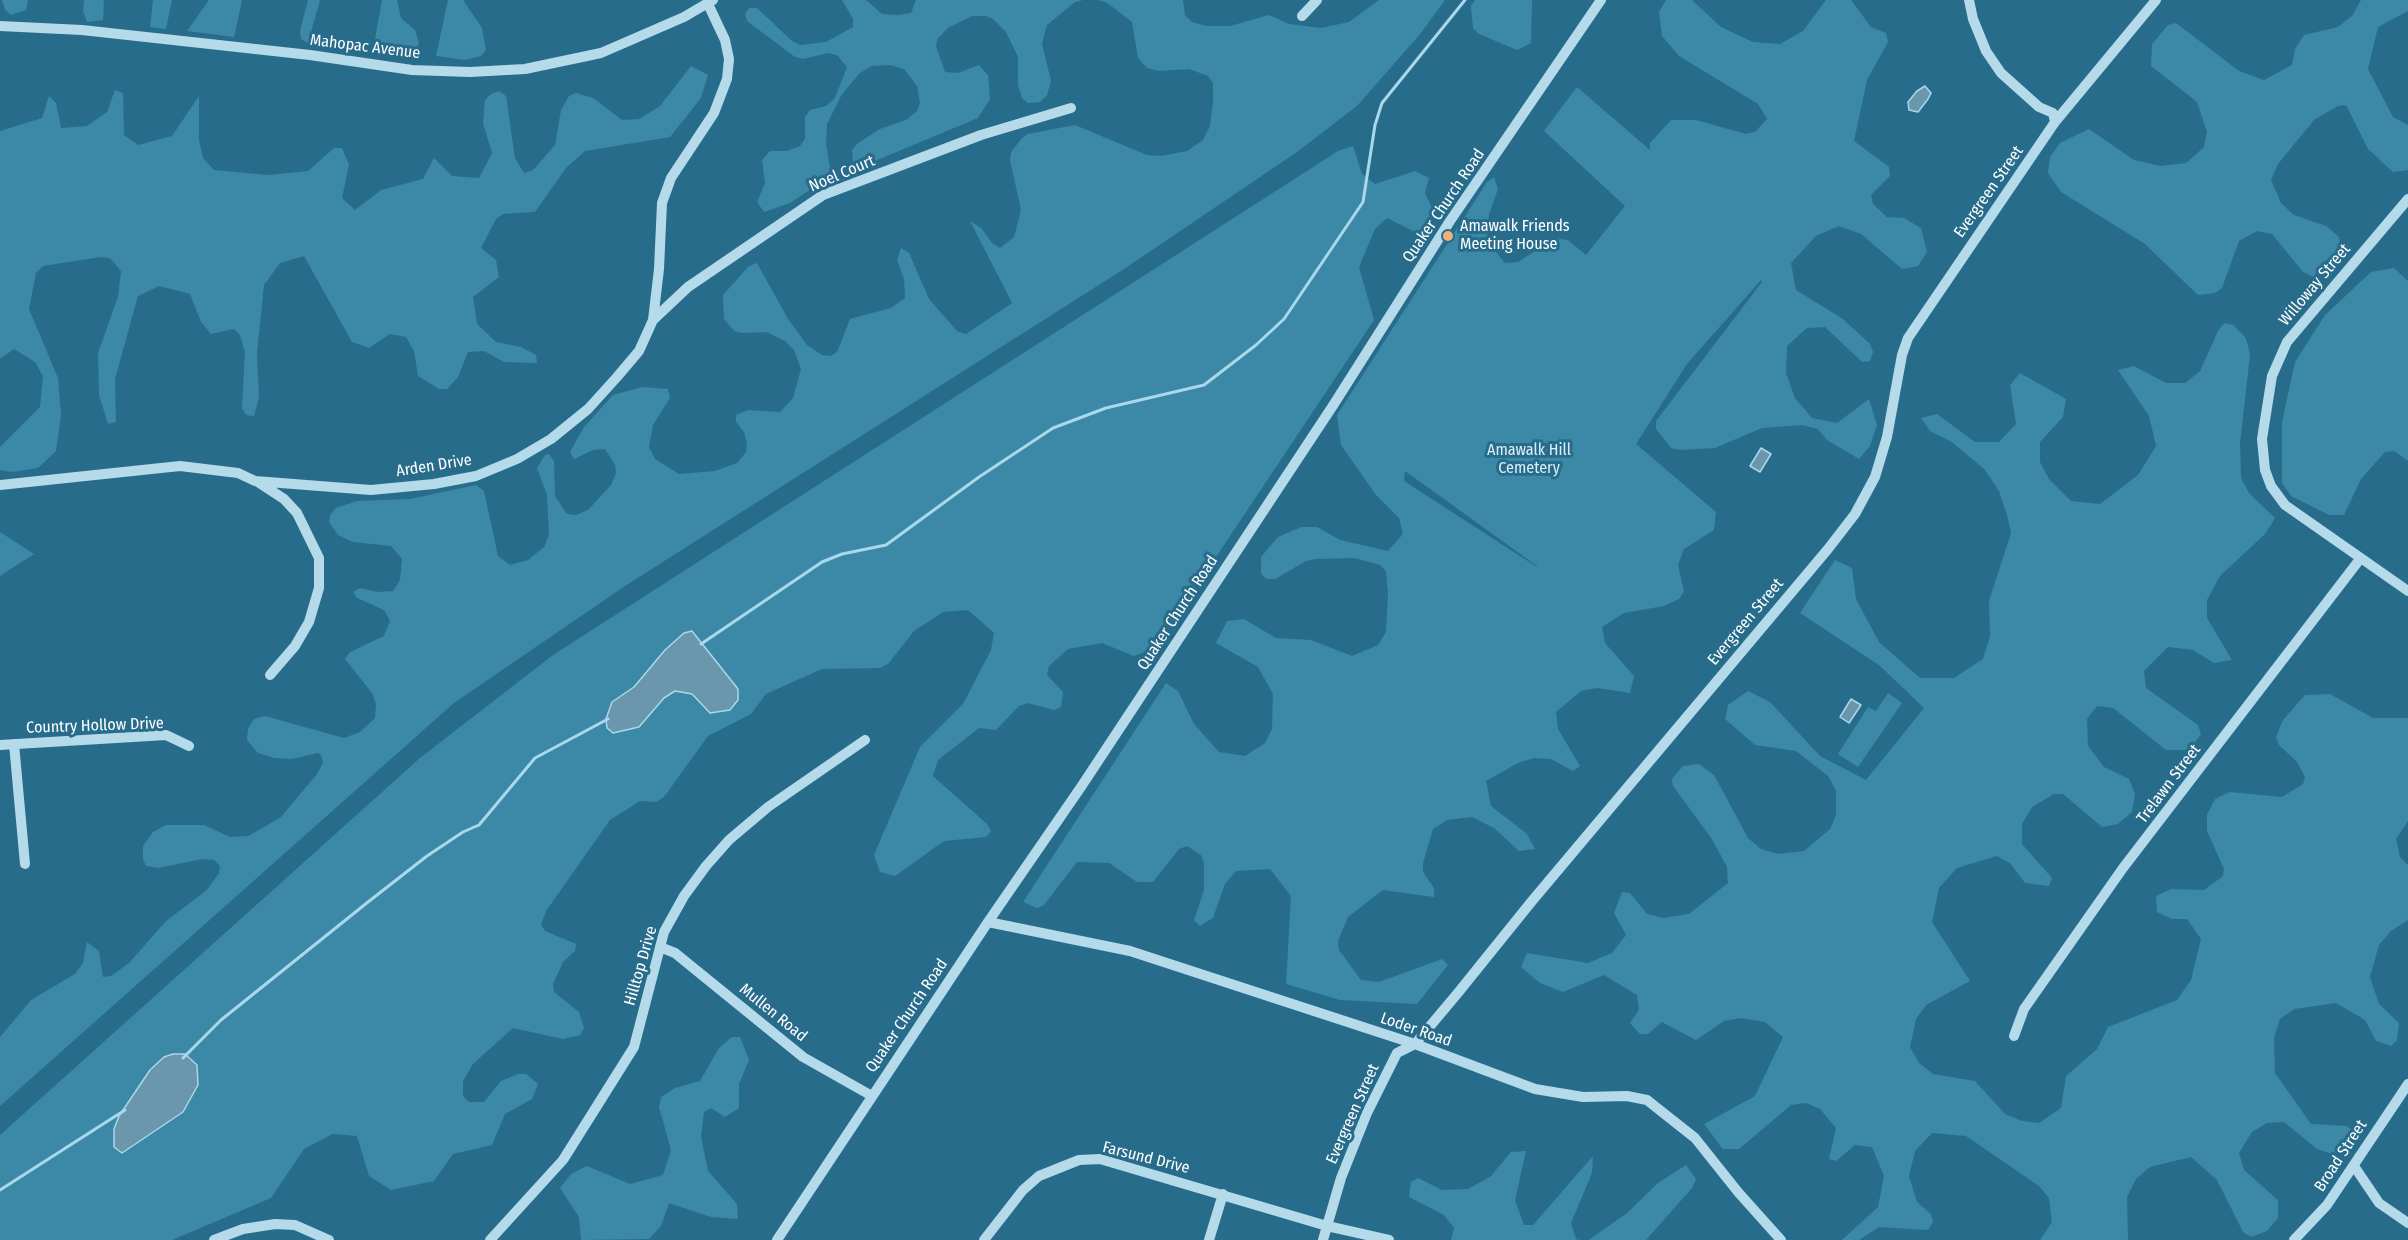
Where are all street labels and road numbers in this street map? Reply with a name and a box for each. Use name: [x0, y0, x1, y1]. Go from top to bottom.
street label: Mahopac Avenue: [309, 31, 421, 63]
street label: Evergreen Street: [1950, 142, 2028, 242]
street label: Quaker Church Road: [1399, 146, 1489, 266]
street label: Noel Court: [806, 152, 878, 196]
street label: Willoway Street: [2275, 240, 2355, 330]
street label: Arden Drive: [395, 451, 473, 481]
street label: Quaker Church Road: [1134, 552, 1222, 674]
street label: Evergreen Street: [1704, 575, 1788, 669]
street label: Country Hollow Drive: [26, 714, 164, 738]
street label: Trelawn Street: [2133, 741, 2205, 827]
street label: Hilltop Drive: [621, 924, 661, 1008]
street label: Quaker Church Road: [862, 956, 952, 1076]
street label: Mullen Road: [735, 980, 811, 1046]
street label: Loder Road: [1378, 1009, 1454, 1051]
street label: Evergreen Street: [1322, 1061, 1384, 1167]
street label: Broad Street: [2311, 1117, 2371, 1195]
street label: Farsund Drive: [1100, 1138, 1192, 1178]

